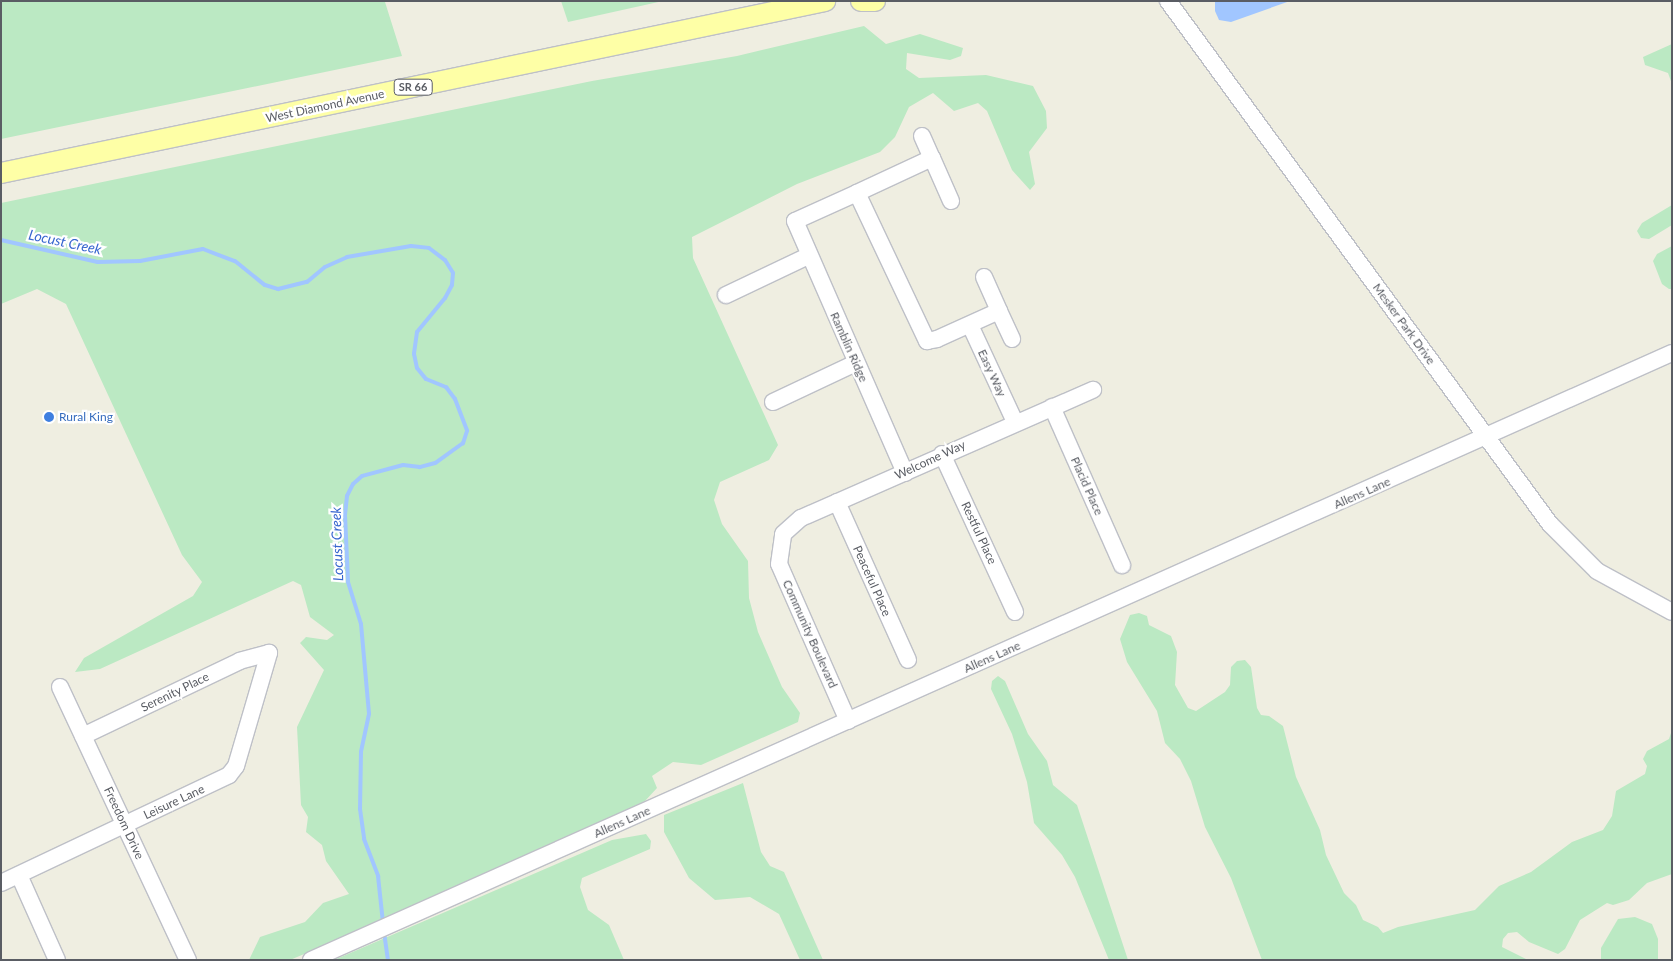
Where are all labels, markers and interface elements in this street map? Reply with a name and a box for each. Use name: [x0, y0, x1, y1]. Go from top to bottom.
road number: SR 66: [393, 78, 433, 95]
street label: West Diamond Avenue: [264, 86, 386, 126]
water label: Locust Creek: [27, 226, 103, 258]
street label: Mesker Park Drive: [1370, 280, 1438, 368]
street label: Ramblin Ridge: [827, 310, 871, 384]
street label: Easy Way: [975, 347, 1009, 399]
place label: Rural King: [59, 410, 113, 424]
marker: Rural King: [43, 411, 55, 423]
street label: Welcome Way: [892, 437, 968, 483]
street label: Placid Place: [1068, 455, 1106, 517]
street label: Allens Lane: [1332, 474, 1392, 512]
street label: Restful Place: [958, 499, 1000, 567]
water label: Locust Creek: [327, 507, 347, 581]
street label: Peaceful Place: [850, 543, 894, 619]
street label: Community Boulevard: [780, 577, 840, 691]
street label: Allens Lane: [962, 638, 1022, 676]
street label: Serenity Place: [138, 669, 212, 715]
street label: Leisure Lane: [141, 782, 207, 822]
street label: Freedom Drive: [101, 785, 147, 861]
street label: Allens Lane: [592, 803, 652, 841]

